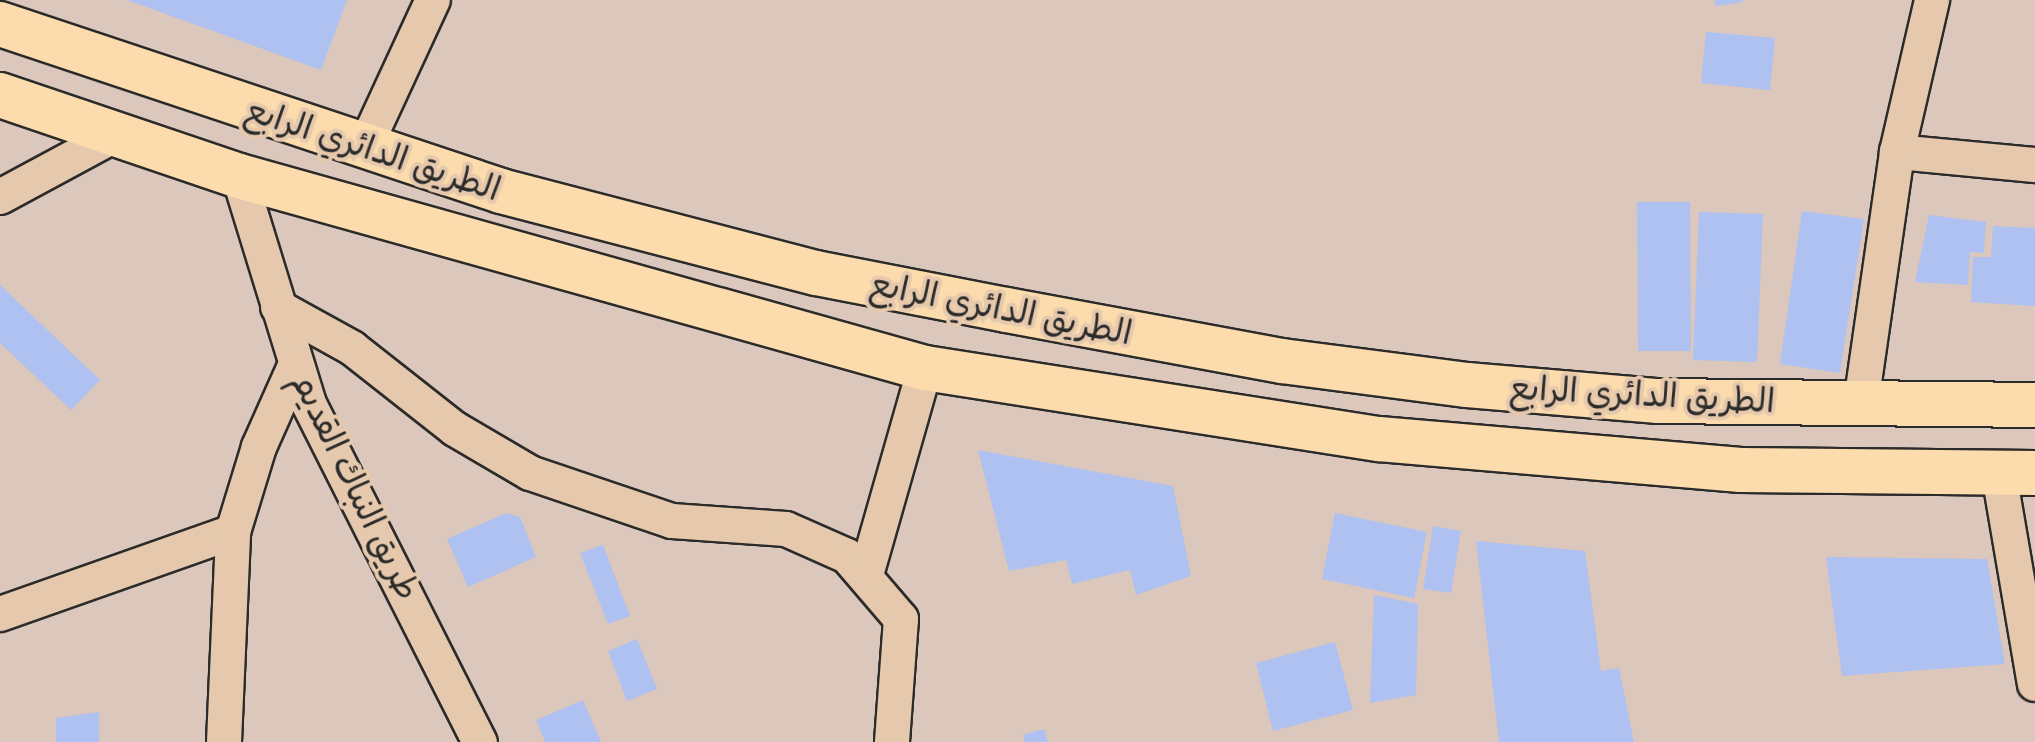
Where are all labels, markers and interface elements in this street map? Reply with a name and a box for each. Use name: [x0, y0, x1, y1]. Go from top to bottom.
street label: الطريق الدائري الرابع: [240, 88, 506, 210]
street label: الطريق الدائري الرابع: [866, 263, 1136, 353]
street label: طريق النباك القديم: [283, 365, 429, 607]
street label: الطريق الدائري الرابع: [1508, 367, 1776, 421]

